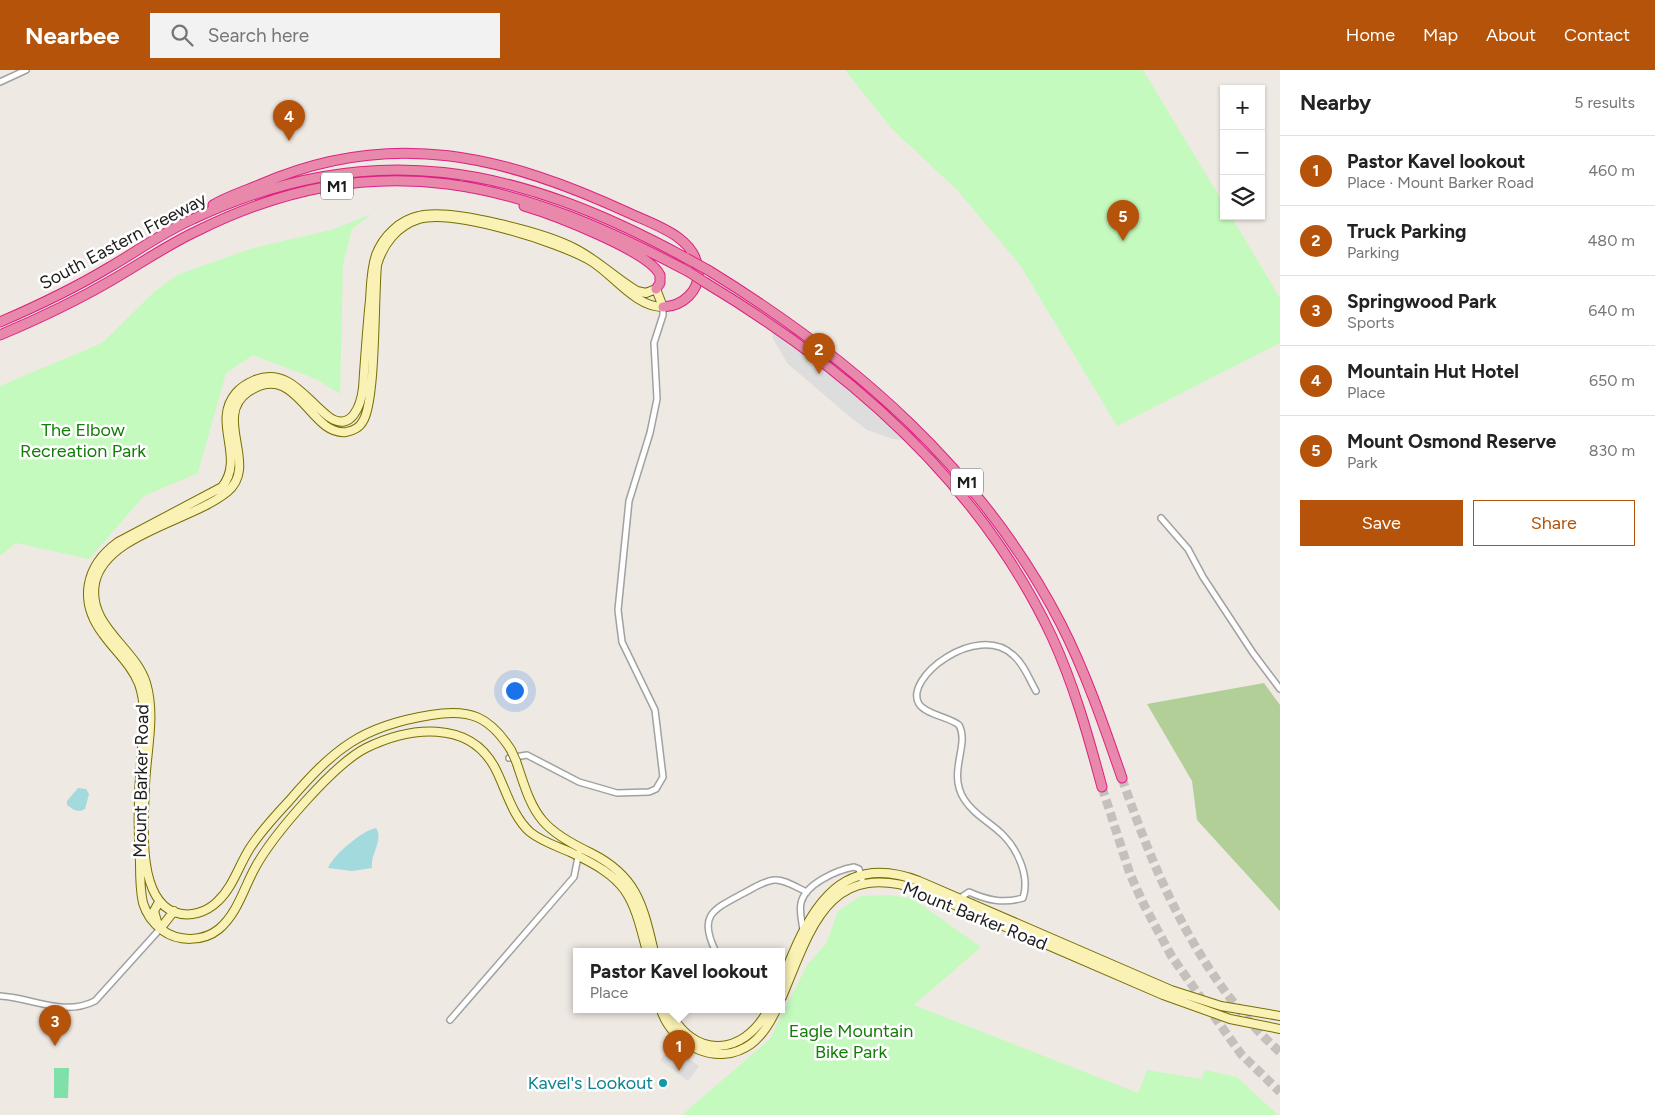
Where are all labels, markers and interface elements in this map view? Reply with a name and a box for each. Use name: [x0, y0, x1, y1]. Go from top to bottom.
search box: [150, 13, 500, 58]
text: Nearbee: [25, 21, 120, 50]
icon: search: [168, 21, 196, 49]
text: Search here: [208, 24, 309, 47]
text: Home: [1346, 24, 1395, 46]
text: Map: [1423, 24, 1458, 46]
text: About: [1486, 24, 1536, 46]
text: Contact: [1564, 24, 1630, 46]
map controls: [1220, 85, 1265, 220]
button: +: [1220, 85, 1265, 130]
text: Nearby: [1300, 90, 1371, 115]
text: 5 results: [1574, 93, 1635, 112]
pin: 4: [273, 100, 305, 141]
button: −: [1220, 130, 1265, 175]
text: Pastor Kavel lookout: [1347, 150, 1525, 173]
text: 1: [1313, 161, 1319, 180]
text: 460 m: [1588, 161, 1635, 180]
road number: M1: [321, 172, 353, 200]
text: Place · Mount Barker Road: [1347, 173, 1534, 192]
button: layers: [1220, 175, 1265, 220]
street label: South Eastern Freeway: [36, 187, 211, 294]
pin: 5: [1107, 200, 1139, 241]
text: Truck Parking: [1347, 220, 1467, 243]
text: 2: [1311, 231, 1321, 250]
text: 480 m: [1587, 231, 1635, 250]
text: Parking: [1347, 243, 1399, 262]
text: Springwood Park: [1347, 290, 1497, 313]
text: 3: [1312, 301, 1320, 320]
text: 640 m: [1588, 301, 1635, 320]
text: Sports: [1347, 313, 1394, 332]
pin: 2: [803, 333, 835, 374]
text: Mountain Hut Hotel: [1347, 360, 1519, 383]
text: 4: [1311, 371, 1321, 390]
text: 650 m: [1589, 371, 1635, 390]
text: Place: [1347, 383, 1385, 402]
park label: The Elbow Recreation Park: [20, 419, 146, 462]
text: Mount Osmond Reserve: [1347, 430, 1556, 453]
text: 5: [1311, 441, 1321, 460]
text: 830 m: [1589, 441, 1635, 460]
text: Park: [1347, 453, 1377, 472]
road number: M1: [951, 468, 983, 496]
button: Save: [1300, 500, 1463, 546]
button: Share: [1473, 500, 1635, 546]
your location: [502, 678, 528, 704]
street label: Mount Barker Road: [129, 704, 153, 858]
street label: Mount Barker Road: [900, 877, 1050, 955]
popup: [573, 948, 785, 1013]
text: Pastor Kavel lookout: [590, 960, 768, 983]
text: Place: [590, 983, 628, 1002]
pin: 3: [39, 1005, 71, 1046]
park label: Eagle Mountain Bike Park: [789, 1020, 913, 1063]
pin: 1: [663, 1030, 695, 1071]
place label: Kavel's Lookout: [528, 1072, 653, 1094]
marker: Kavel's Lookout: [657, 1077, 669, 1089]

